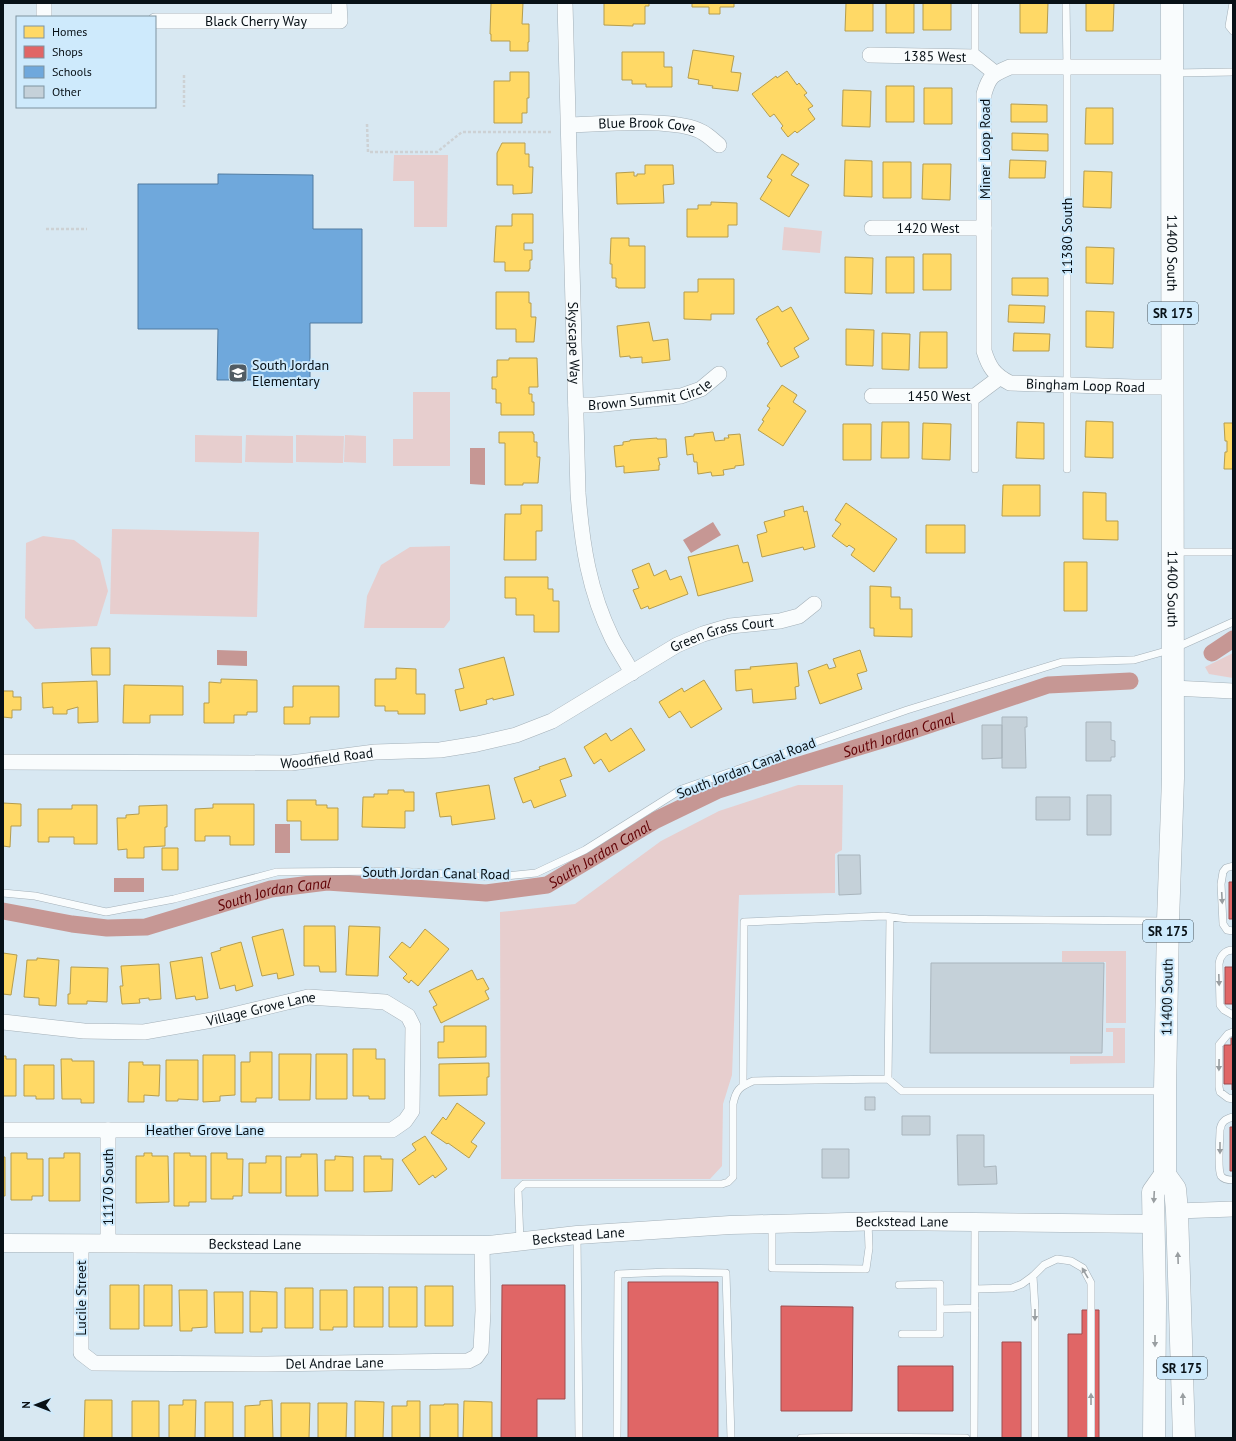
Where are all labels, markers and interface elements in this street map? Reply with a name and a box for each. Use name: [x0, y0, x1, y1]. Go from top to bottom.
street label: Black Cherry Way: [205, 12, 307, 30]
legend: [16, 16, 156, 108]
text: Homes: [52, 24, 87, 39]
text: Shops: [52, 44, 83, 59]
street label: 1385 West: [903, 47, 967, 66]
text: Schools: [52, 64, 92, 79]
text: Other: [52, 84, 81, 99]
street label: Miner Loop Road: [976, 99, 994, 199]
street label: Blue Brook Cove: [598, 113, 698, 137]
street label: 11380 South: [1058, 198, 1076, 274]
street label: 11400 South: [1163, 215, 1181, 291]
street label: 1420 West: [897, 219, 960, 237]
street label: Skyscape Way: [564, 301, 584, 385]
road number: SR 175: [1148, 302, 1198, 324]
place label: South Jordan Elementary: [252, 356, 329, 390]
school or university icon: South Jordan Elementary: [227, 362, 249, 384]
street label: Brown Summit Circle: [588, 375, 716, 414]
street label: Bingham Loop Road: [1026, 375, 1145, 396]
street label: 1450 West: [908, 387, 971, 405]
street label: 11400 South: [1164, 551, 1182, 627]
street label: Green Grass Court: [667, 613, 775, 656]
water label: South Jordan Canal: [840, 708, 957, 761]
street label: South Jordan Canal Road: [674, 733, 818, 803]
street label: Woodfield Road: [280, 743, 374, 772]
water label: South Jordan Canal: [544, 816, 654, 892]
street label: South Jordan Canal Road: [362, 863, 510, 883]
water label: South Jordan Canal: [214, 873, 332, 915]
one-way arrow: [1218, 892, 1225, 904]
road number: SR 175: [1143, 920, 1193, 942]
street label: 11400 South: [1157, 958, 1177, 1036]
one-way arrow: [1216, 974, 1222, 987]
street label: Village Grove Lane: [204, 988, 316, 1030]
one-way arrow: [1216, 1059, 1222, 1072]
street label: Heather Grove Lane: [146, 1121, 264, 1139]
one-way arrow: [1216, 1142, 1223, 1154]
street label: 11170 South: [99, 1149, 117, 1225]
one-way arrow: [1150, 1191, 1157, 1204]
street label: Beckstead Lane: [855, 1212, 949, 1231]
street label: Beckstead Lane: [531, 1223, 625, 1249]
street label: Beckstead Lane: [209, 1235, 301, 1253]
one-way arrow: [1175, 1251, 1181, 1264]
street label: Lucile Street: [72, 1260, 90, 1336]
one-way arrow: [1082, 1267, 1089, 1279]
one-way arrow: [1032, 1309, 1038, 1322]
one-way arrow: [1152, 1335, 1158, 1348]
street label: Del Andrae Lane: [285, 1353, 384, 1373]
road number: SR 175: [1157, 1357, 1207, 1379]
north arrow: [16, 1385, 56, 1425]
one-way arrow: [1088, 1392, 1094, 1405]
one-way arrow: [1179, 1393, 1186, 1405]
text: N: [19, 1401, 33, 1409]

